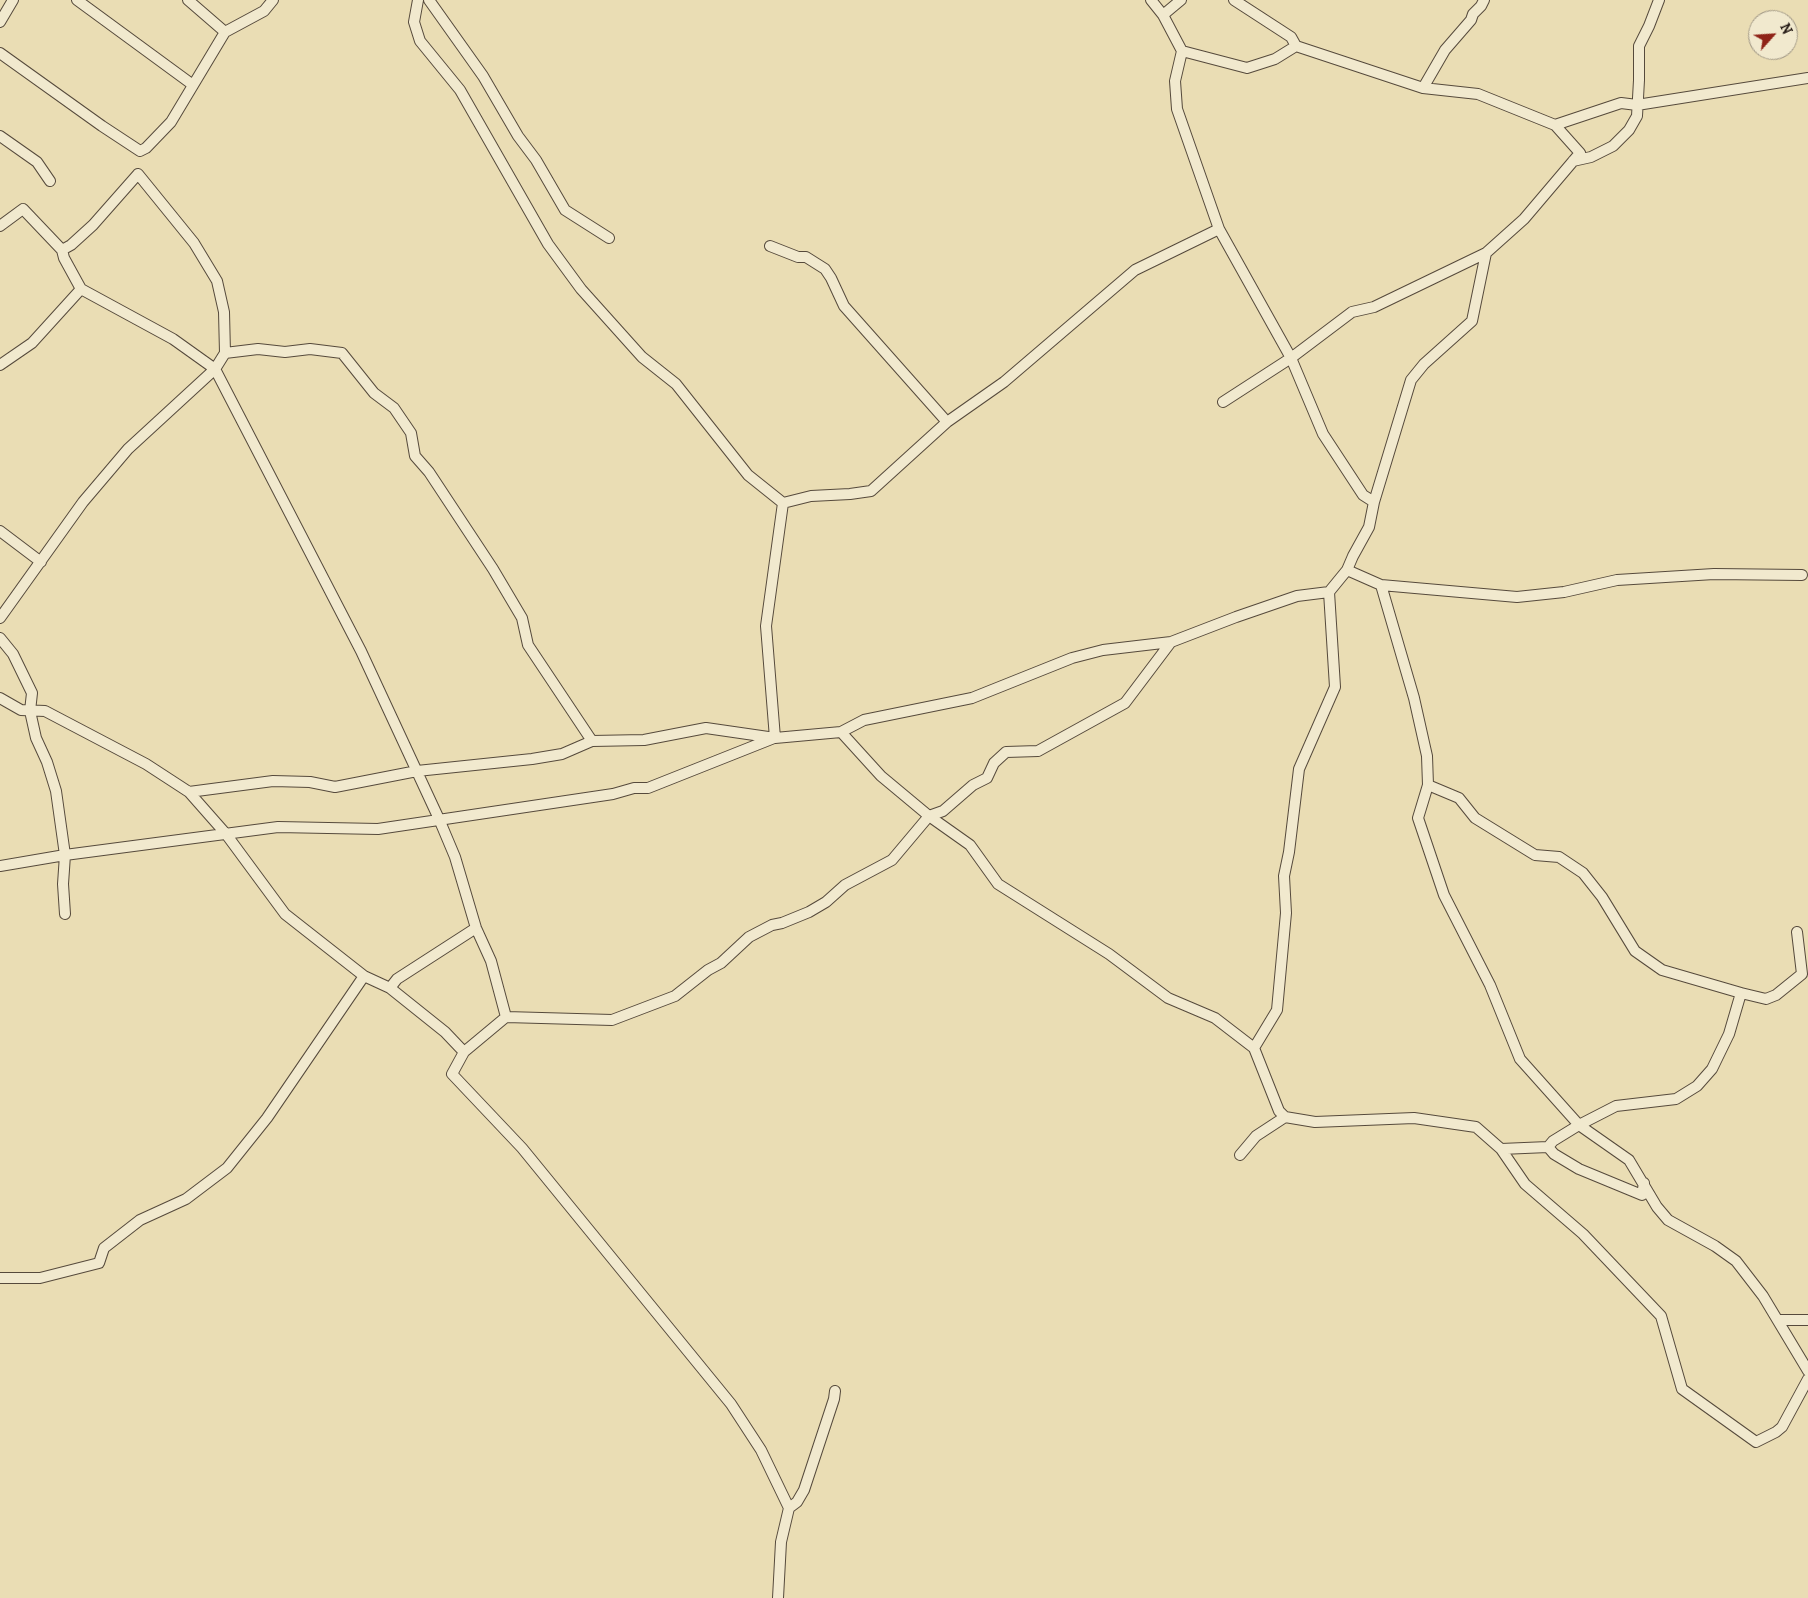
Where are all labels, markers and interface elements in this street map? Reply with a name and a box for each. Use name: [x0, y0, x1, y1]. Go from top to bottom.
north arrow: [1748, 10, 1798, 60]
text: N: [1775, 20, 1797, 37]

